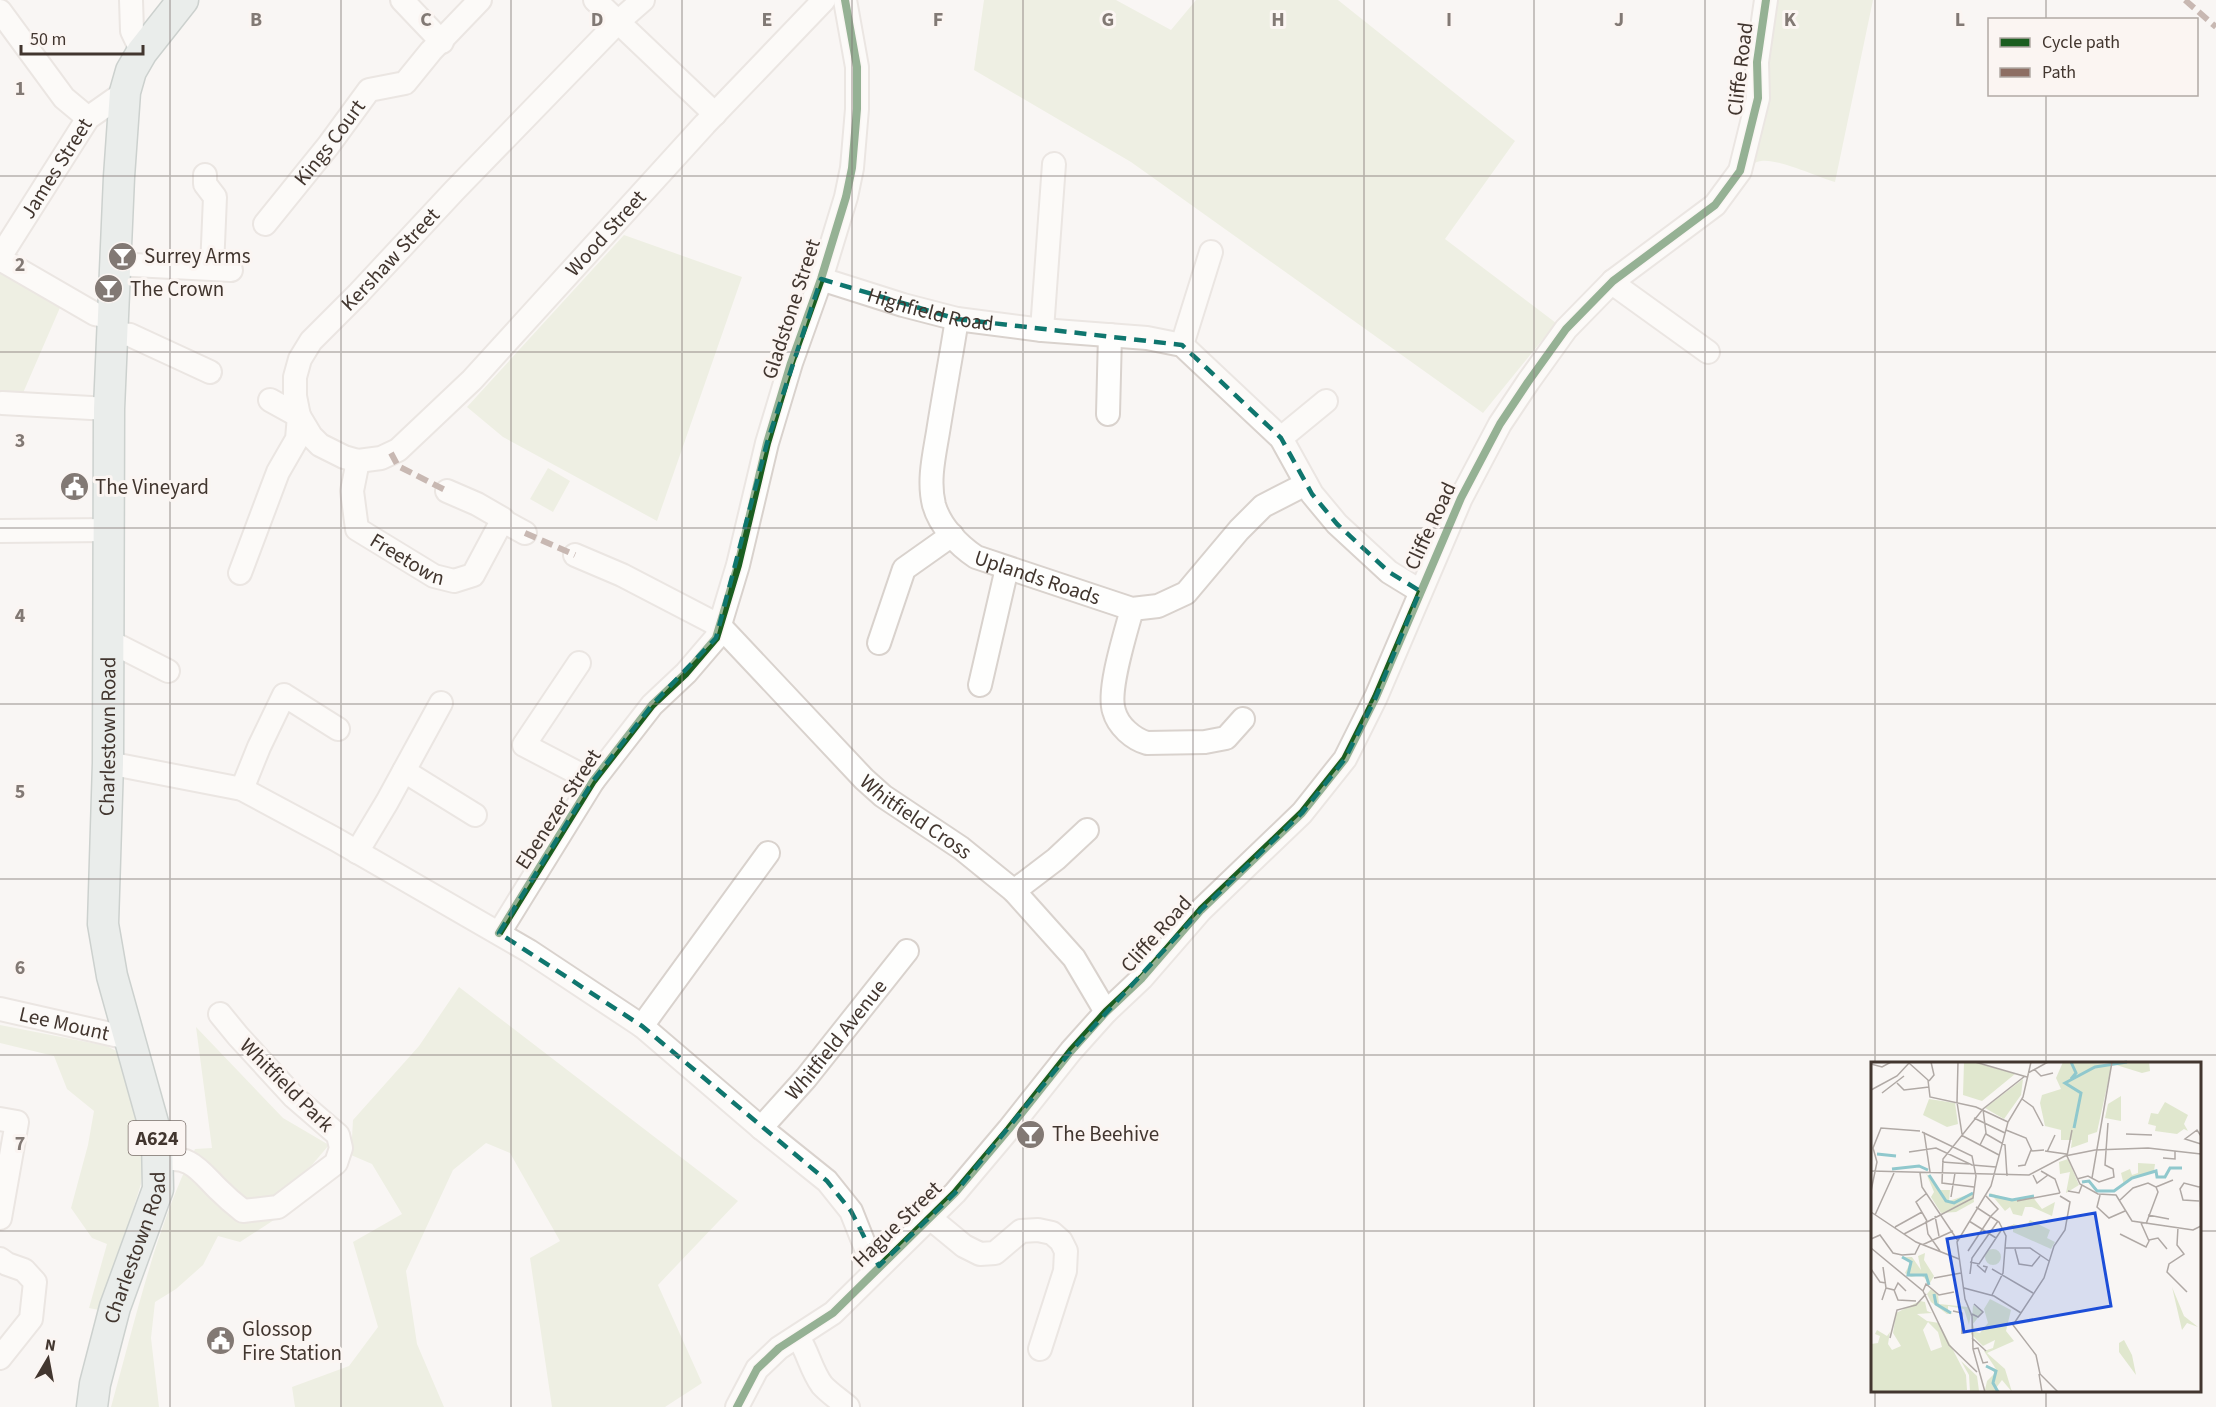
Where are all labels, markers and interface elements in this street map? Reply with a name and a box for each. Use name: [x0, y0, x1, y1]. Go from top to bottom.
text: B: [250, 6, 262, 34]
text: C: [420, 6, 432, 34]
text: D: [591, 6, 603, 34]
text: E: [762, 6, 772, 34]
text: F: [933, 6, 943, 34]
text: G: [1102, 6, 1114, 34]
text: H: [1271, 6, 1285, 34]
text: I: [1446, 6, 1452, 34]
text: J: [1614, 6, 1624, 34]
text: K: [1784, 6, 1797, 34]
text: L: [1955, 6, 1965, 34]
scale bar: [21, 18, 142, 56]
legend: [1988, 18, 2198, 96]
street label: Cliffe Road: [1719, 20, 1761, 118]
text: 50 m: [30, 27, 66, 52]
text: Cycle path: [2042, 30, 2120, 55]
text: Path: [2042, 60, 2076, 85]
text: 1: [15, 75, 25, 103]
street label: Kings Court: [287, 93, 372, 192]
street label: James Street: [13, 112, 99, 225]
street label: Wood Street: [558, 183, 653, 283]
street label: Kershaw Street: [334, 201, 446, 318]
street label: Gladstone Street: [754, 235, 828, 383]
bar icon: Surrey Arms: [107, 240, 139, 272]
place label: Surrey Arms: [144, 241, 251, 271]
text: 2: [15, 251, 25, 279]
bar icon: The Crown: [93, 273, 125, 305]
place label: The Crown: [130, 274, 224, 304]
street label: Highfield Road: [864, 280, 995, 339]
text: 3: [15, 427, 25, 455]
public building icon: The Vineyard: [58, 471, 90, 503]
place label: The Vineyard: [95, 472, 209, 502]
street label: Cliffe Road: [1397, 477, 1463, 575]
street label: Freetown: [364, 526, 447, 593]
street label: Uplands Roads: [970, 542, 1105, 612]
text: 4: [15, 602, 26, 630]
street label: Charlestown Road: [91, 657, 123, 817]
street label: Ebenezer Street: [508, 743, 608, 875]
street label: Whitfield Cross: [853, 767, 979, 866]
text: 5: [15, 778, 25, 806]
street label: Cliffe Road: [1113, 889, 1199, 979]
text: 6: [15, 954, 25, 982]
street label: Whitfield Avenue: [778, 973, 894, 1107]
street label: Lee Mount: [16, 999, 112, 1048]
street label: Whitfield Park: [233, 1031, 341, 1139]
inset map: [1871, 1062, 2201, 1392]
bar icon: The Beehive: [1015, 1118, 1047, 1150]
place label: The Beehive: [1052, 1119, 1159, 1149]
road number: A624: [128, 1121, 186, 1155]
text: 7: [15, 1130, 25, 1158]
street label: Charlestown Road: [96, 1171, 173, 1327]
street label: Hague Street: [846, 1174, 948, 1274]
place label: Glossop Fire Station: [242, 1314, 342, 1368]
public building icon: Glossop Fire Station: [205, 1325, 237, 1357]
north arrow: [18, 1329, 78, 1389]
text: N: [43, 1333, 58, 1357]

